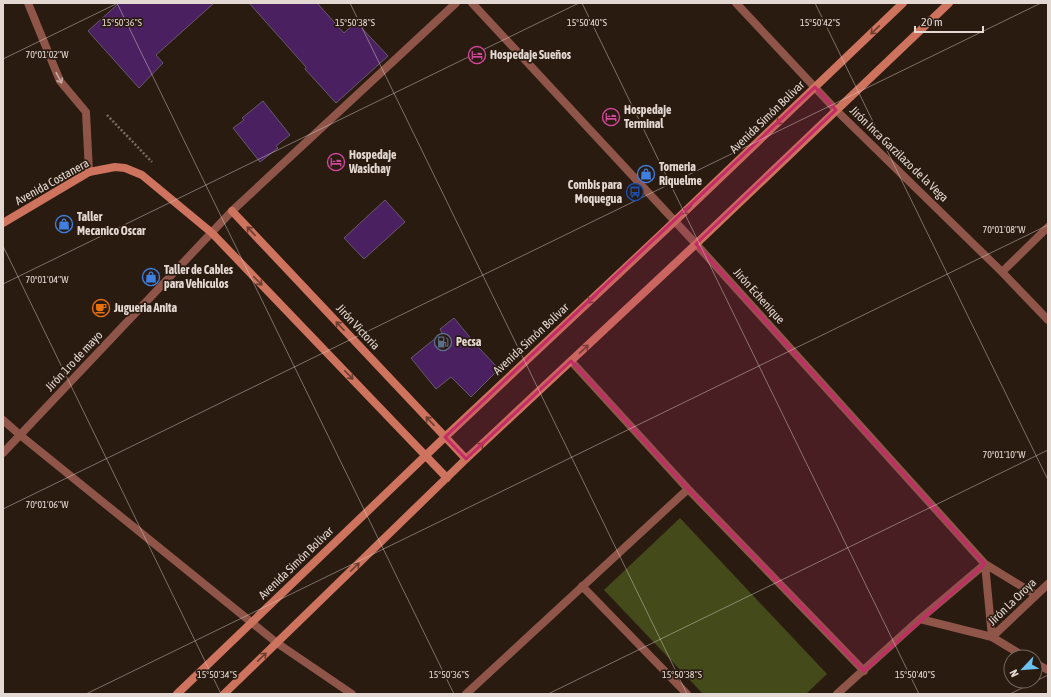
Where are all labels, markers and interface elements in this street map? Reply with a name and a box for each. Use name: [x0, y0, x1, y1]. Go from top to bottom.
scale bar: [915, 8, 983, 34]
text: 20 m: [921, 15, 943, 29]
text: 15°50'36"S: [102, 17, 142, 28]
text: 15°50'38"S: [335, 17, 375, 28]
text: 15°50'40"S: [567, 17, 607, 28]
text: 15°50'42"S: [800, 17, 840, 28]
one-way arrow: [870, 25, 880, 35]
hotel icon: Hospedaje Sueños: [467, 45, 487, 65]
place label: Hospedaje Sueños: [490, 48, 572, 62]
text: 70°01'02"W: [25, 49, 69, 60]
one-way arrow: [56, 72, 63, 84]
street label: Avenida Simón Bolívar: [727, 77, 808, 156]
place label: Hospedaje Terminal: [624, 103, 672, 131]
street label: Jirón Inca Garzilazo de la Vega: [847, 103, 951, 205]
hotel icon: Hospedaje Terminal: [601, 107, 621, 127]
one-way arrow: [776, 115, 786, 125]
place label: Hospedaje Wasichay: [348, 148, 397, 176]
hotel icon: Hospedaje Wasichay: [326, 152, 346, 172]
street label: Avenida Costanera: [13, 156, 91, 208]
place label: Torneria Riquelme: [659, 160, 703, 188]
shop icon: Torneria Riquelme: [636, 164, 656, 184]
place label: Combis para Moquegua: [568, 178, 622, 206]
bus stop icon: Combis para Moquegua: [625, 182, 645, 202]
one-way arrow: [681, 205, 692, 214]
place label: Taller Mecanico Oscar: [77, 210, 146, 238]
shop icon: Taller Mecanico Oscar: [54, 214, 74, 234]
text: 70°01'08"W: [982, 224, 1026, 235]
one-way arrow: [247, 226, 256, 237]
place label: Taller de Cables para Vehiculos: [164, 263, 234, 291]
street label: Jirón Echenique: [731, 265, 787, 327]
shop icon: Taller de Cables para Vehiculos: [141, 267, 161, 287]
text: 70°01'04"W: [25, 274, 69, 285]
one-way arrow: [254, 276, 263, 286]
one-way arrow: [587, 294, 597, 303]
cafe icon: Jugueria Anita: [91, 298, 111, 318]
street label: Avenida Simón Bolívar: [490, 300, 572, 378]
place label: Jugueria Anita: [113, 301, 177, 315]
street label: Jirón Victoria: [333, 301, 383, 353]
one-way arrow: [336, 321, 345, 331]
street label: Jirón 1ro de mayo: [43, 328, 106, 394]
fuel station icon: Pecsa: [433, 332, 453, 352]
place label: Pecsa: [456, 335, 482, 349]
one-way arrow: [579, 344, 589, 354]
one-way arrow: [344, 370, 353, 380]
one-way arrow: [425, 416, 434, 426]
one-way arrow: [474, 442, 484, 452]
text: 70°01'10"W: [982, 449, 1026, 460]
text: 70°01'06"W: [25, 499, 69, 510]
street label: Avenida Simón Bolívar: [256, 523, 337, 602]
one-way arrow: [350, 562, 360, 572]
street label: Jirón La Oroya: [985, 576, 1039, 628]
north arrow: [1003, 649, 1043, 689]
one-way arrow: [257, 653, 267, 662]
text: N: [1007, 668, 1021, 679]
text: 15°50'34"S: [197, 669, 237, 680]
text: 15°50'36"S: [429, 669, 469, 680]
text: 15°50'38"S: [662, 669, 702, 680]
text: 15°50'40"S: [895, 669, 935, 680]

